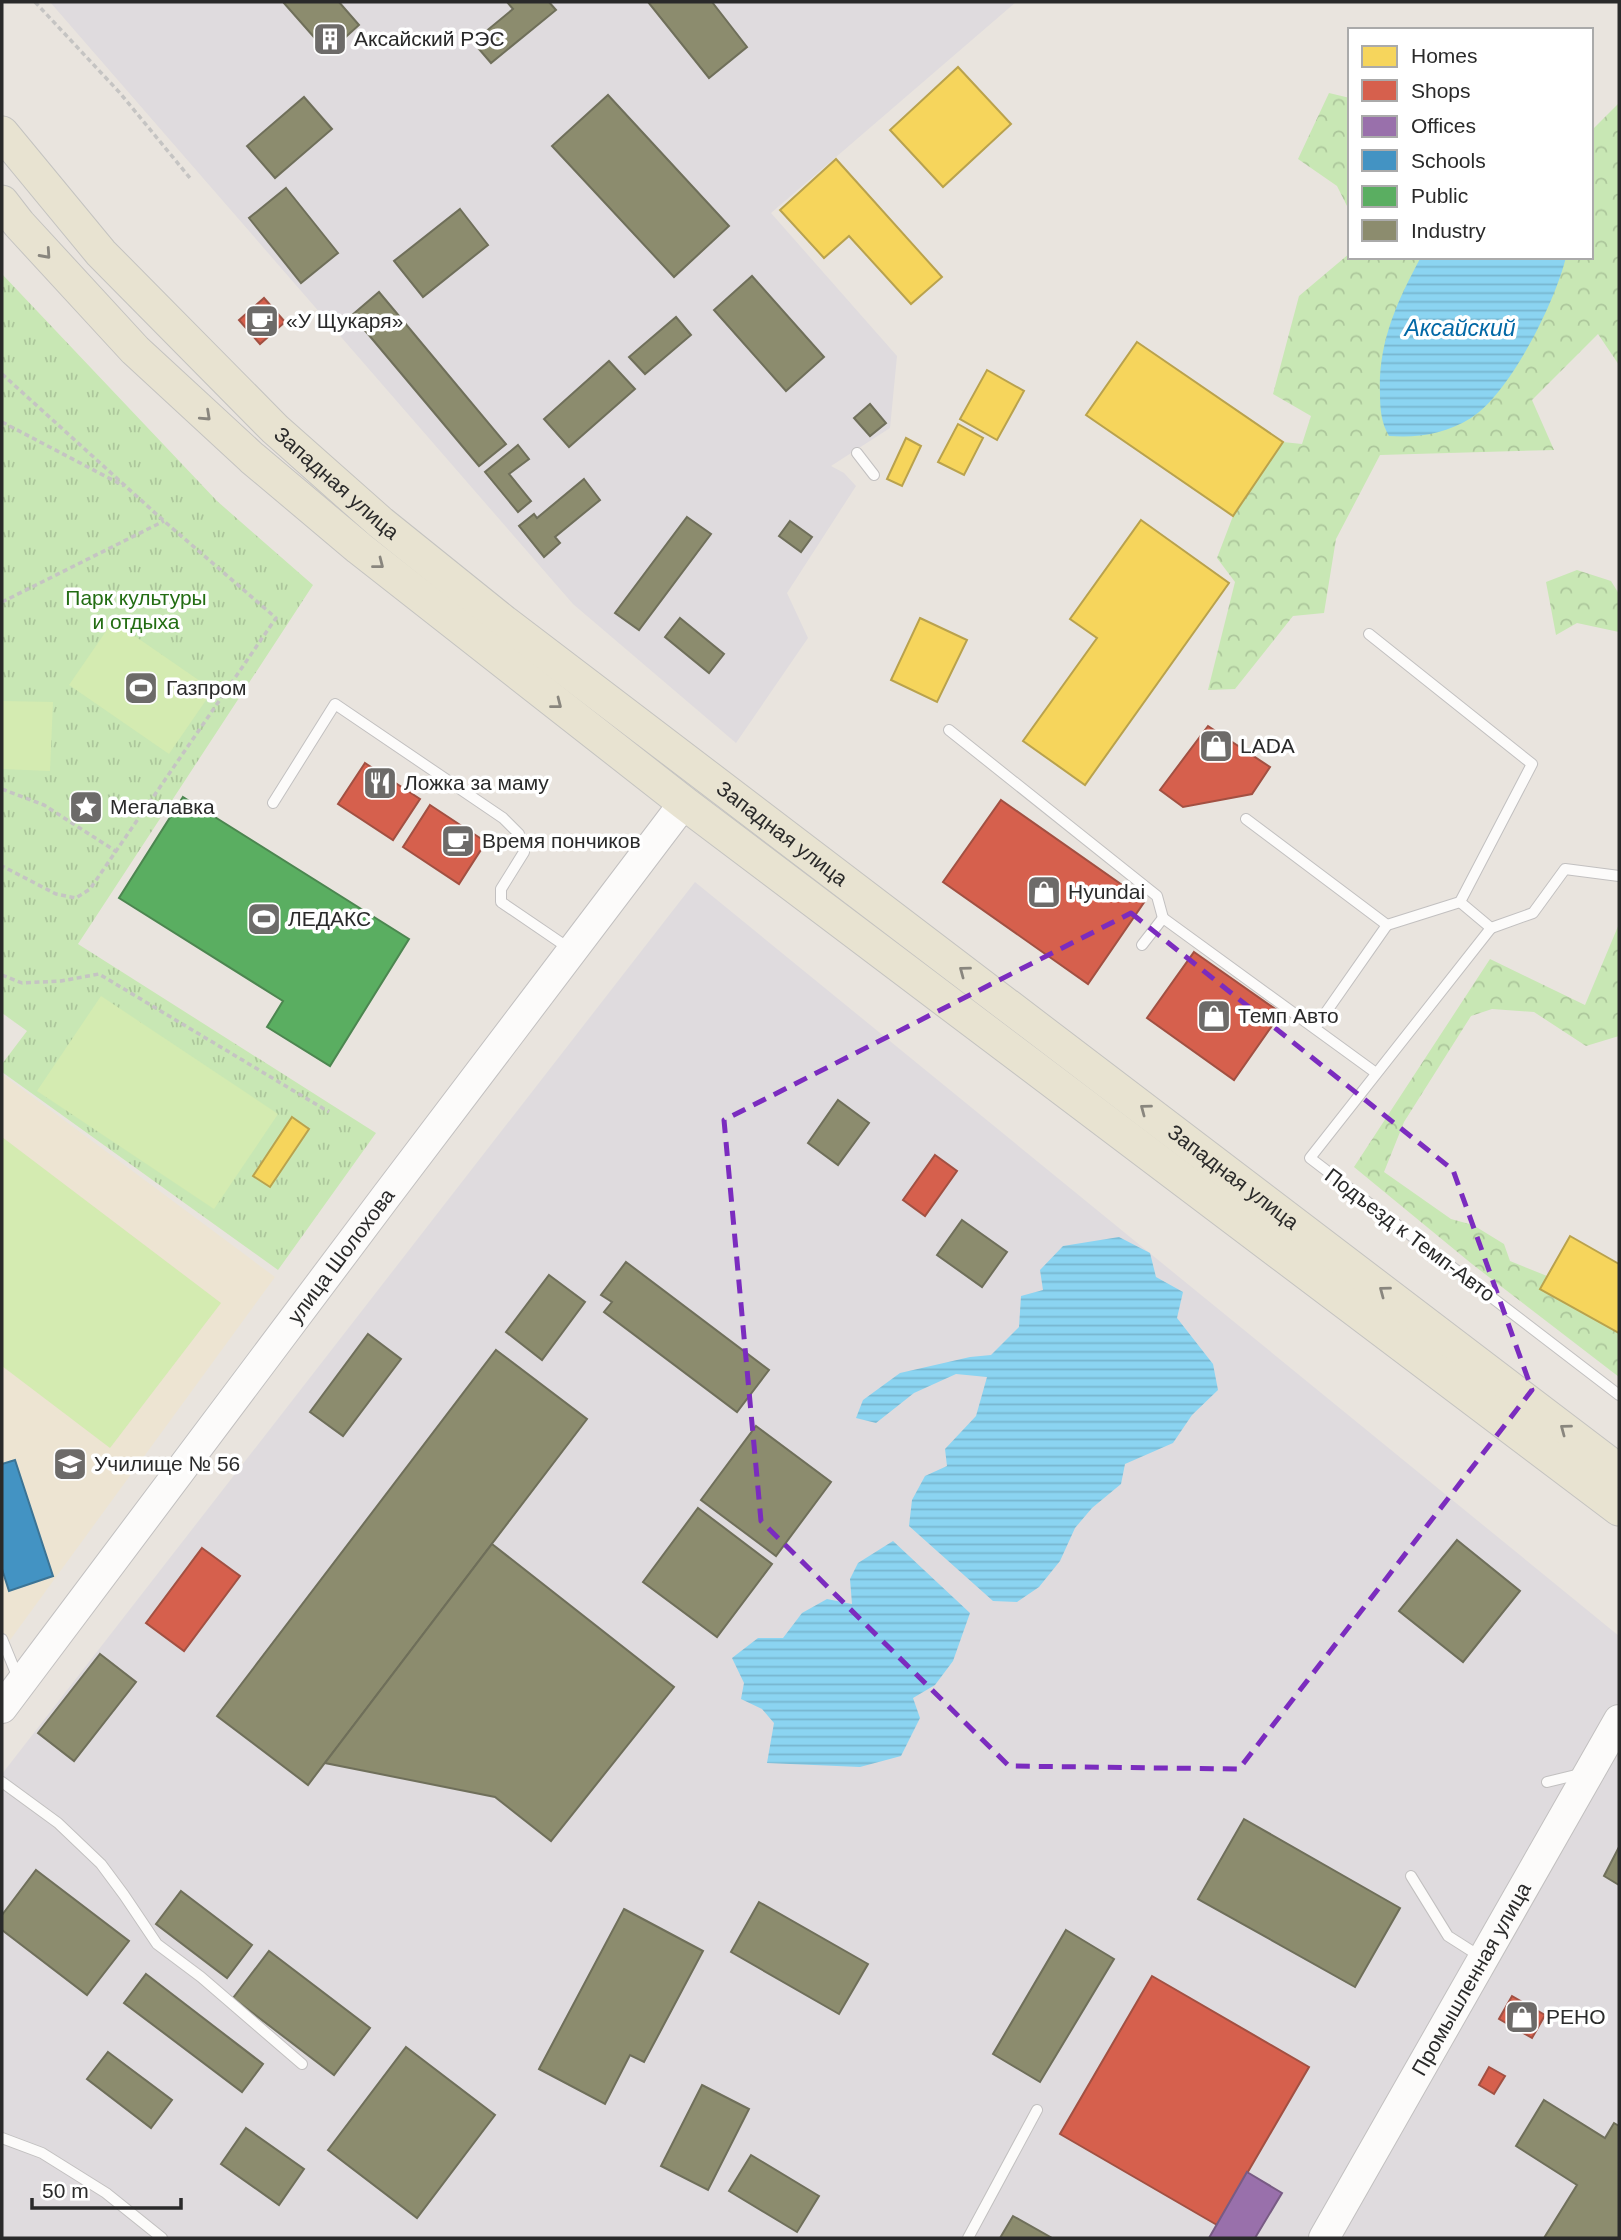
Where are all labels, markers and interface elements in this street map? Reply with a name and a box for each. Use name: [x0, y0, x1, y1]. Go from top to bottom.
building icon: Аксайский РЭС: [311, 20, 349, 58]
place label: Аксайский РЭС: [354, 27, 505, 50]
legend: [1348, 28, 1593, 259]
text: Homes: [1411, 44, 1478, 67]
text: Shops: [1411, 79, 1471, 102]
text: Offices: [1411, 114, 1476, 137]
text: Schools: [1411, 149, 1486, 172]
text: Public: [1411, 184, 1468, 207]
text: Industry: [1411, 219, 1486, 242]
one-way arrow: [38, 245, 51, 258]
cafe icon: «У Щукаря»: [243, 302, 281, 340]
place label: «У Щукаря»: [286, 309, 403, 332]
water label: Аксайский: [1403, 315, 1516, 341]
one-way arrow: [198, 407, 211, 420]
street label: Западная улица: [270, 422, 404, 544]
one-way arrow: [371, 555, 383, 568]
park label: Парк культуры и отдыха: [65, 586, 207, 633]
sports icon: Газпром: [122, 669, 160, 707]
place label: Газпром: [166, 676, 246, 699]
one-way arrow: [550, 696, 562, 709]
shop icon: LADA: [1197, 727, 1235, 765]
place label: LADA: [1240, 734, 1295, 757]
restaurant icon: Ложка за маму: [361, 764, 399, 802]
place label: Ложка за маму: [404, 771, 549, 794]
street label: Западная улица: [712, 776, 852, 890]
place icon: Мегалавка: [67, 788, 105, 826]
place label: Мегалавка: [110, 795, 215, 818]
cafe icon: Время пончиков: [439, 822, 477, 860]
place label: Время пончиков: [482, 829, 641, 852]
shop icon: Hyundai: [1025, 873, 1063, 911]
place label: Hyundai: [1068, 880, 1145, 903]
sports icon: ЛЕДАКС: [245, 900, 283, 938]
place label: ЛЕДАКС: [288, 907, 371, 930]
one-way arrow: [959, 967, 971, 979]
shop icon: Темп Авто: [1195, 997, 1233, 1035]
place label: Темп Авто: [1238, 1004, 1339, 1027]
one-way arrow: [1140, 1105, 1152, 1117]
street label: Западная улица: [1164, 1120, 1303, 1234]
street label: Подъезд к Темп-Авто: [1321, 1163, 1500, 1306]
street label: улица Шолохова: [283, 1184, 399, 1328]
one-way arrow: [1379, 1287, 1392, 1300]
one-way arrow: [1560, 1425, 1573, 1438]
school or university icon: Училище № 56: [51, 1445, 89, 1483]
place label: Училище № 56: [94, 1452, 240, 1475]
street label: Промышленная улица: [1407, 1878, 1535, 2080]
shop icon: РЕНО: [1503, 1998, 1541, 2036]
place label: РЕНО: [1546, 2005, 1606, 2028]
scale bar: [32, 2166, 180, 2210]
text: 50 m: [42, 2179, 89, 2202]

